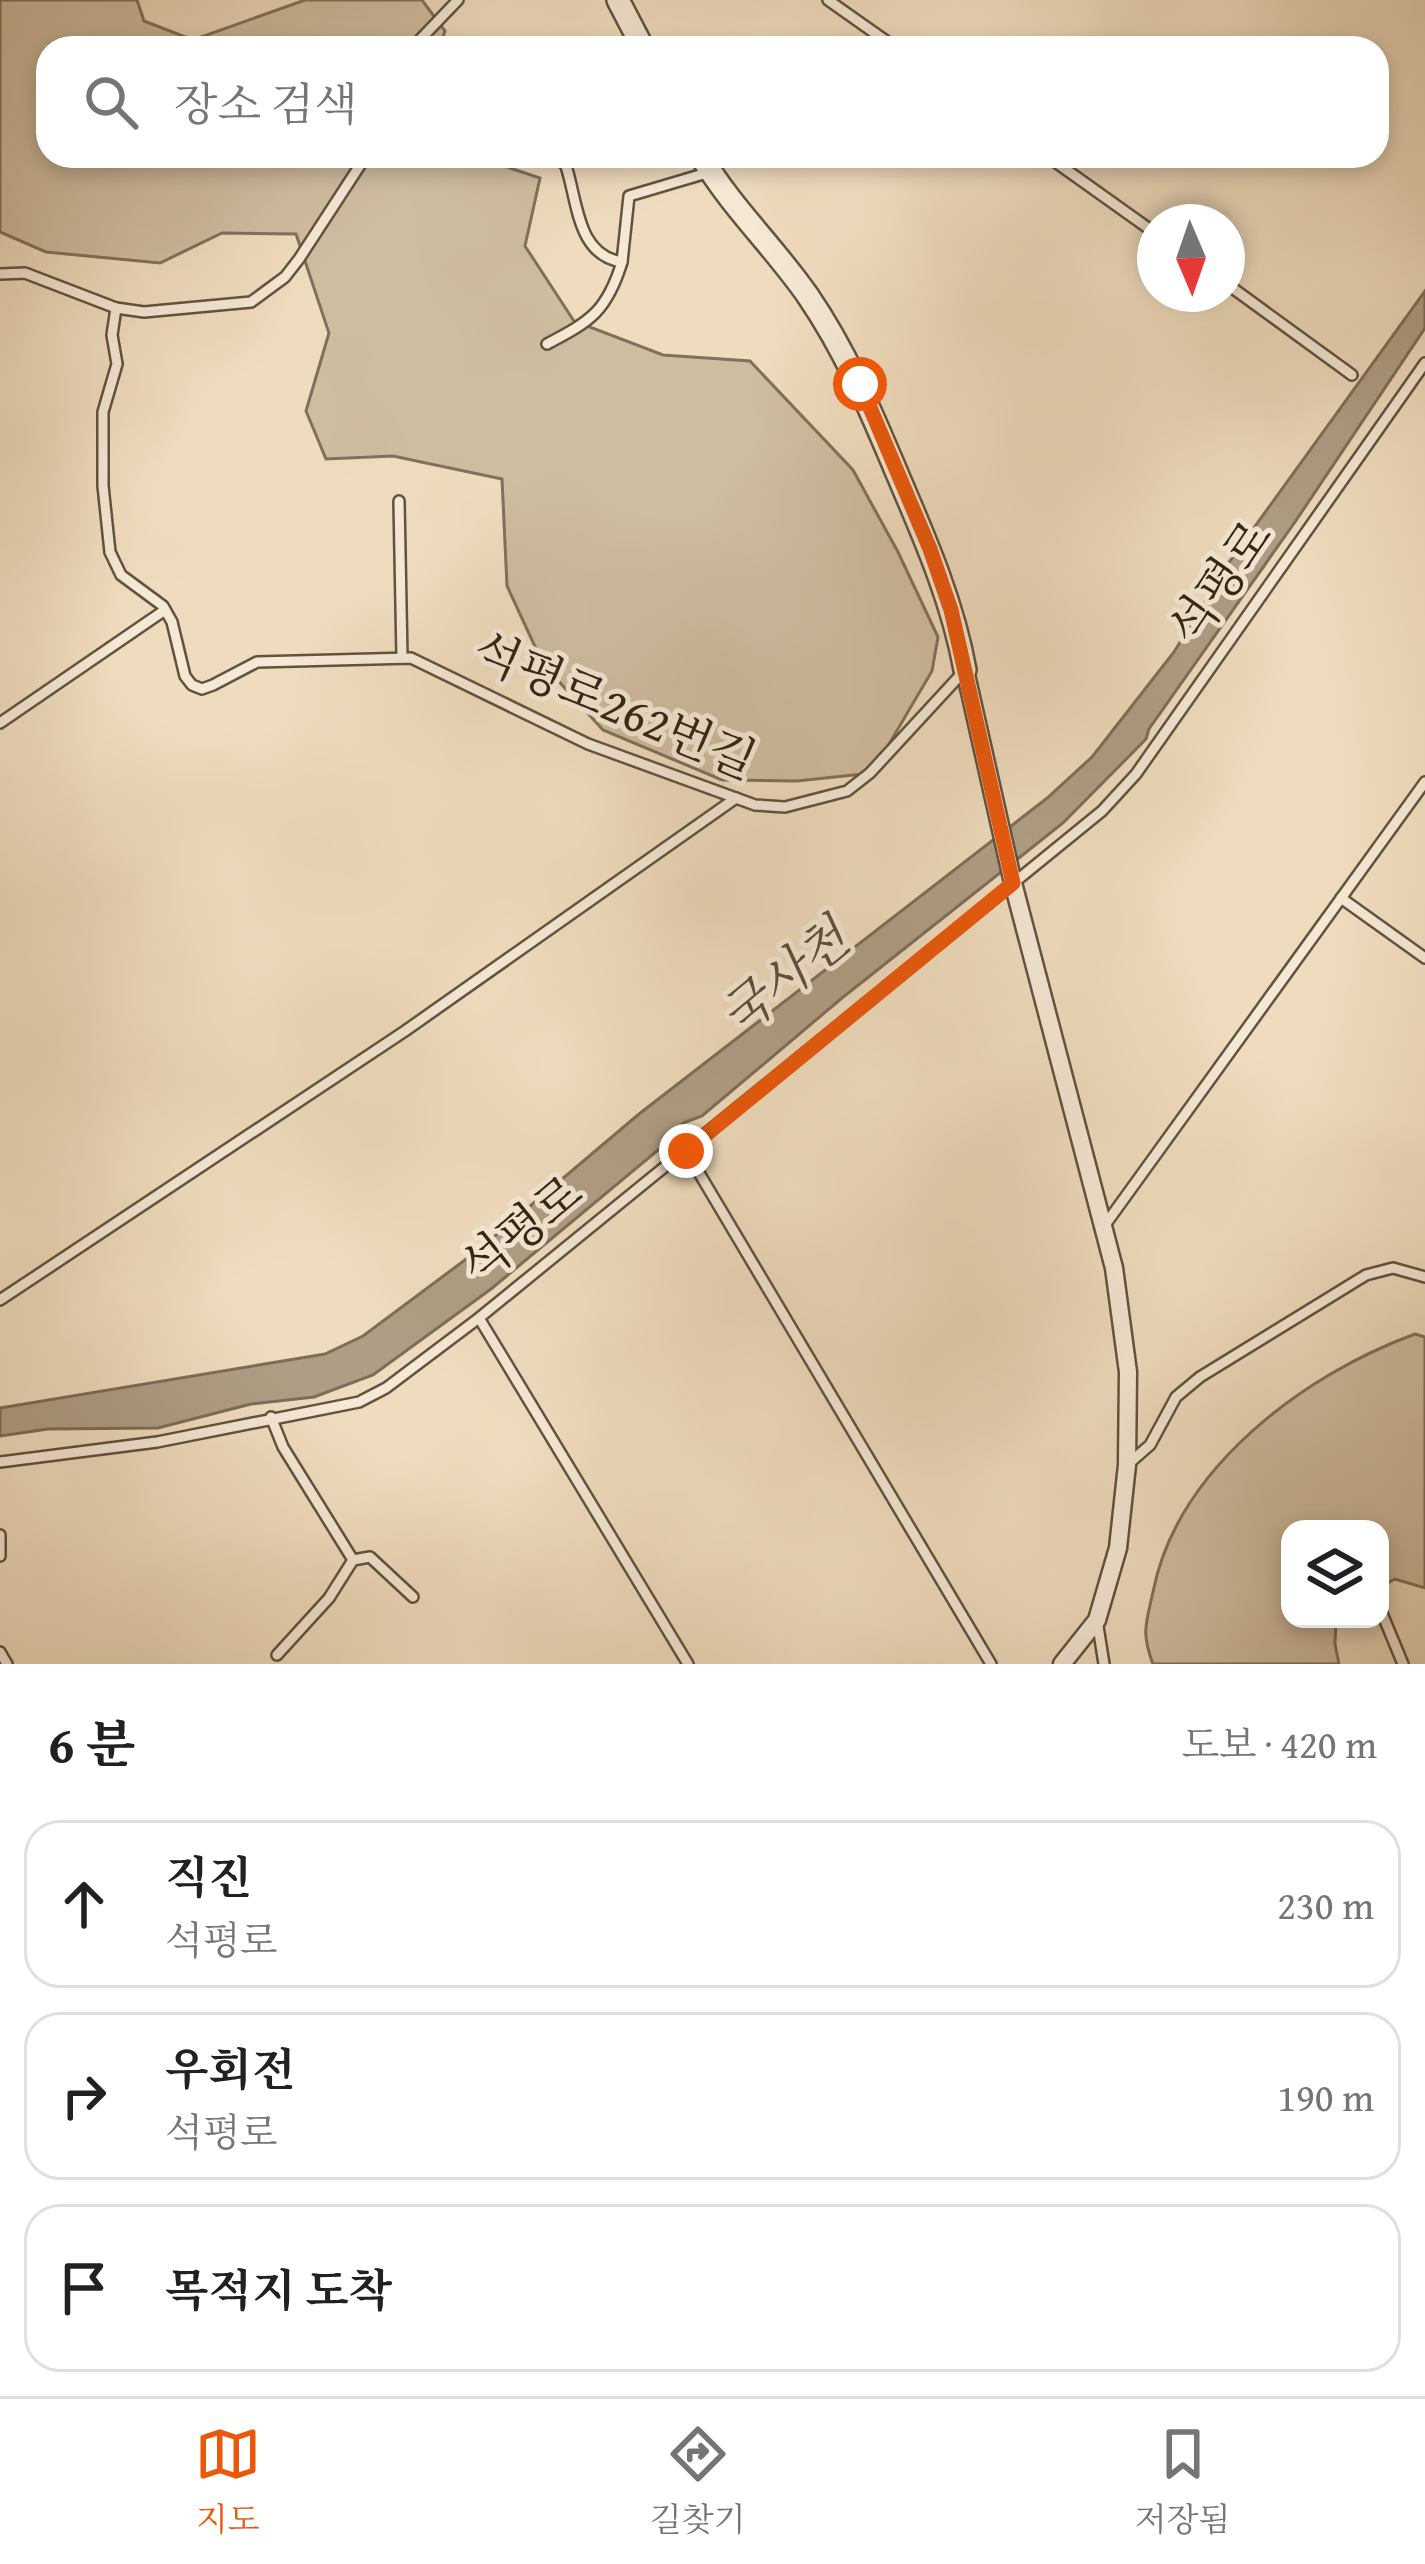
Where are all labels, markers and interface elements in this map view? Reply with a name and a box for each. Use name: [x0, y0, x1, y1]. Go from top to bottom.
search box: [36, 36, 1389, 168]
icon: search: [78, 69, 144, 135]
text: 장소 검색: [174, 71, 358, 136]
north arrow: [1137, 204, 1245, 312]
route start: [833, 357, 887, 411]
street label: 석평로: [1151, 504, 1289, 659]
street label: 석평로262번길: [463, 613, 768, 796]
water label: 국사천: [703, 899, 868, 1052]
route end: [659, 1124, 713, 1178]
street label: 석평로: [444, 1157, 597, 1300]
map controls: [1281, 1520, 1389, 1628]
button: layers: [1281, 1520, 1389, 1628]
text: 6 분: [48, 1706, 135, 1781]
text: 도보 · 420 m: [1181, 1715, 1377, 1772]
text: 직진: [165, 1844, 252, 1909]
icon: ahead: [51, 1871, 117, 1937]
text: 230 m: [1277, 1876, 1374, 1933]
text: 석평로: [165, 1911, 278, 1968]
text: 우회전: [165, 2036, 295, 2101]
icon: right: [51, 2063, 117, 2129]
text: 190 m: [1277, 2068, 1374, 2125]
text: 석평로: [165, 2103, 278, 2160]
icon: arrive: [51, 2255, 117, 2321]
text: 목적지 도착: [165, 2257, 392, 2322]
tab: 지도: [195, 2421, 261, 2543]
tab: 길찾기: [650, 2421, 745, 2543]
tab: 저장됨: [1135, 2421, 1230, 2543]

